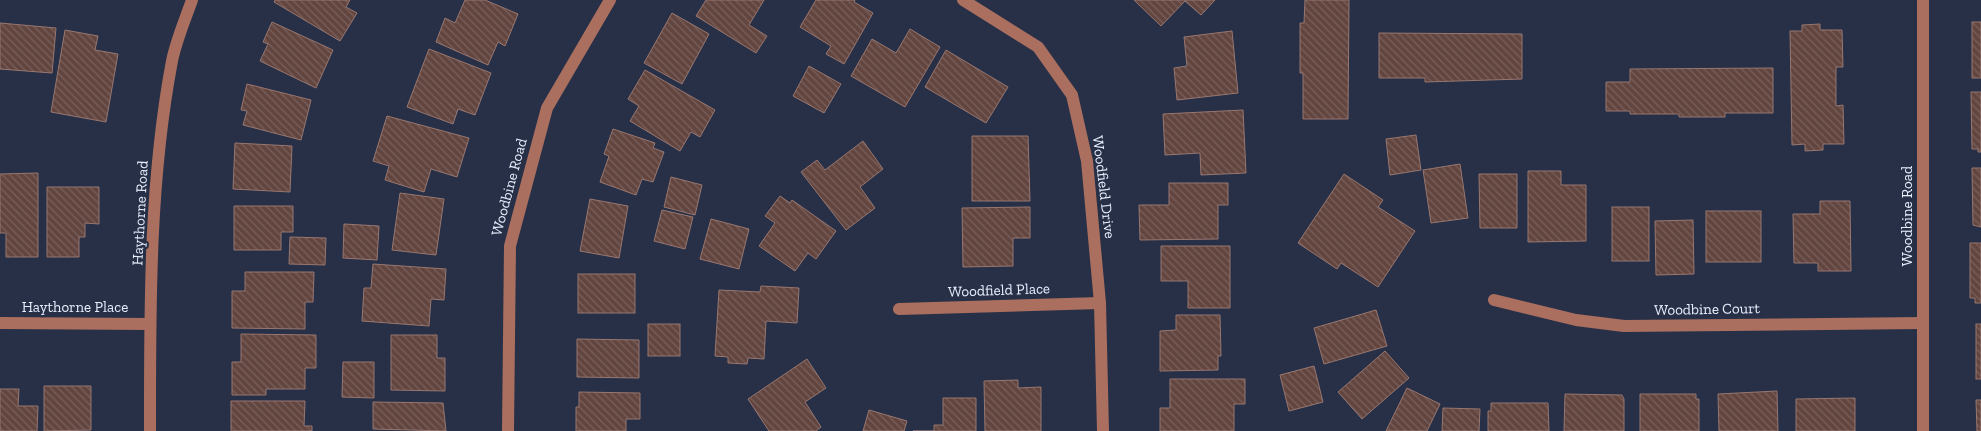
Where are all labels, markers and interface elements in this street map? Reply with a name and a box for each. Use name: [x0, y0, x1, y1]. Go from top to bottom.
street label: Woodbine Road: [487, 135, 531, 238]
street label: Woodfield Drive: [1089, 135, 1119, 239]
street label: Haythorne Road: [128, 159, 152, 266]
street label: Woodbine Road: [1898, 165, 1916, 266]
street label: Woodfield Place: [948, 279, 1050, 301]
street label: Haythorne Place: [22, 298, 128, 316]
street label: Woodbine Court: [1654, 299, 1761, 319]

